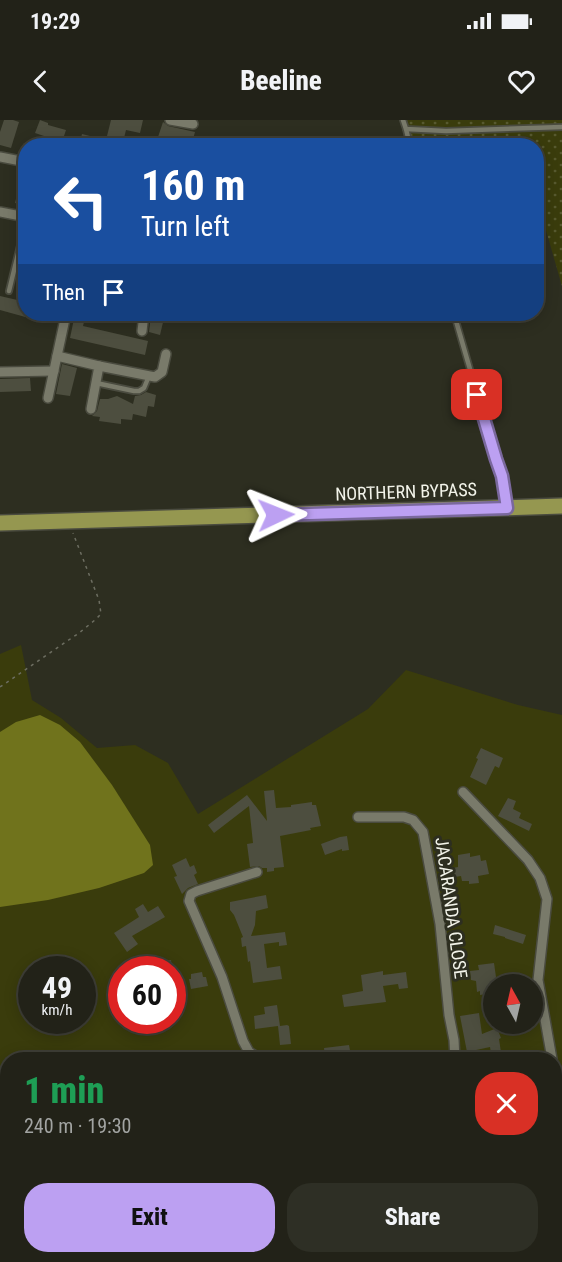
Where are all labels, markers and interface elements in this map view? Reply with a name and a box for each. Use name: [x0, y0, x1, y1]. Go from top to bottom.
text: 19:29: [30, 9, 81, 34]
icon: back: [24, 65, 57, 98]
text: Beeline: [240, 65, 322, 97]
icon: heart: [505, 65, 538, 98]
text: 160 m: [141, 161, 246, 210]
icon: left: [42, 162, 120, 240]
text: Turn left: [141, 211, 230, 243]
icon: arrive: [97, 276, 130, 309]
text: Then: [42, 280, 85, 305]
pin: [451, 369, 502, 420]
icon: arrive: [460, 378, 493, 411]
street label: NORTHERN BYPASS: [335, 479, 477, 504]
position arrow: [244, 483, 308, 547]
street label: JACARANDA CLOSE: [431, 836, 472, 980]
speed limit sign: 60: [108, 956, 186, 1034]
text: 49: [42, 970, 72, 1005]
north arrow: [483, 974, 543, 1034]
map controls: [483, 974, 543, 1034]
text: km/h: [42, 1001, 72, 1019]
text: 1 min: [24, 1070, 104, 1112]
button: close: [475, 1072, 538, 1135]
text: 240 m · 19:30: [24, 1114, 131, 1138]
button: Exit: [24, 1183, 275, 1252]
button: Share: [287, 1183, 538, 1252]

